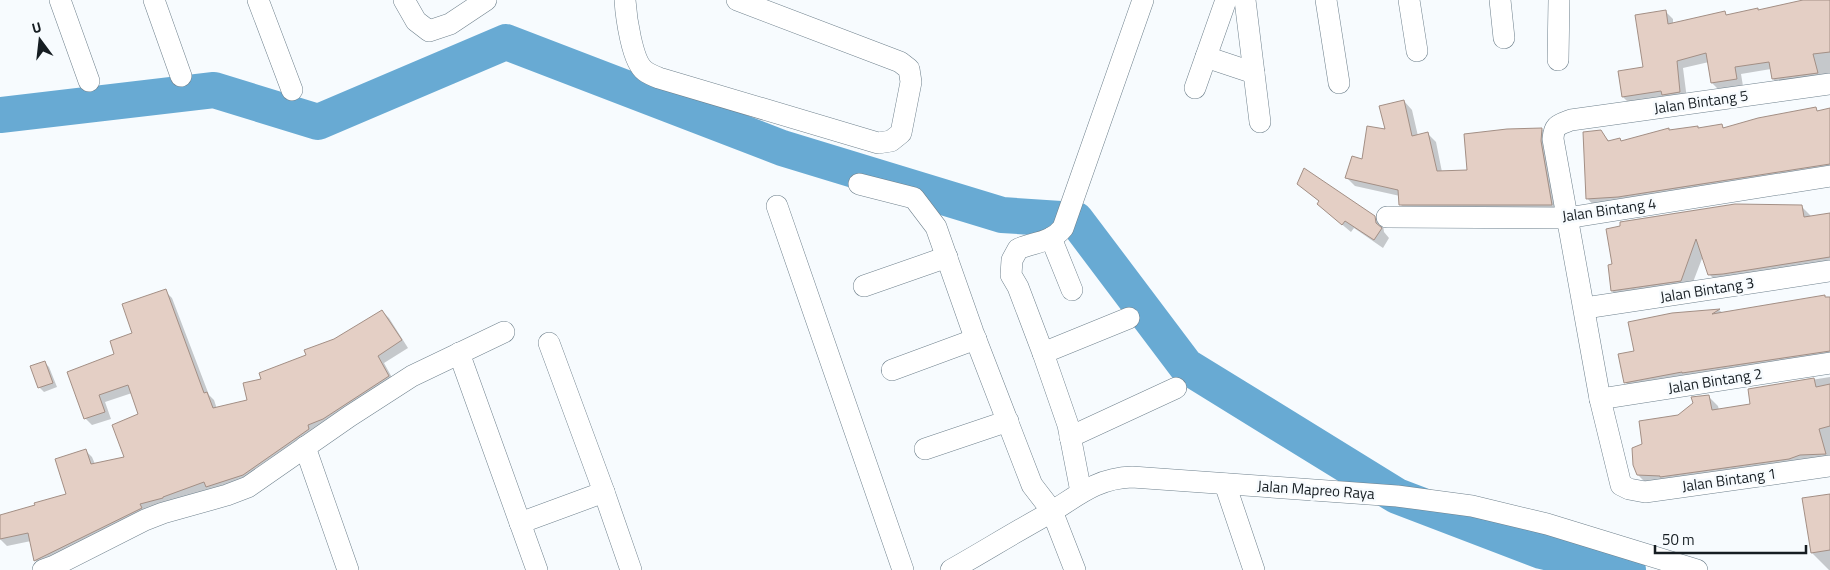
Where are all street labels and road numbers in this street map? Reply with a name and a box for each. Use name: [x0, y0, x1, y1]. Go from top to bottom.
street label: Jalan Bintang 5: [1652, 84, 1750, 120]
street label: Jalan Bintang 4: [1560, 192, 1658, 228]
street label: Jalan Bintang 3: [1658, 271, 1756, 308]
street label: Jalan Bintang 2: [1666, 362, 1764, 399]
street label: Jalan Bintang 1: [1680, 462, 1778, 498]
street label: Jalan Mapreo Raya: [1257, 474, 1376, 505]

